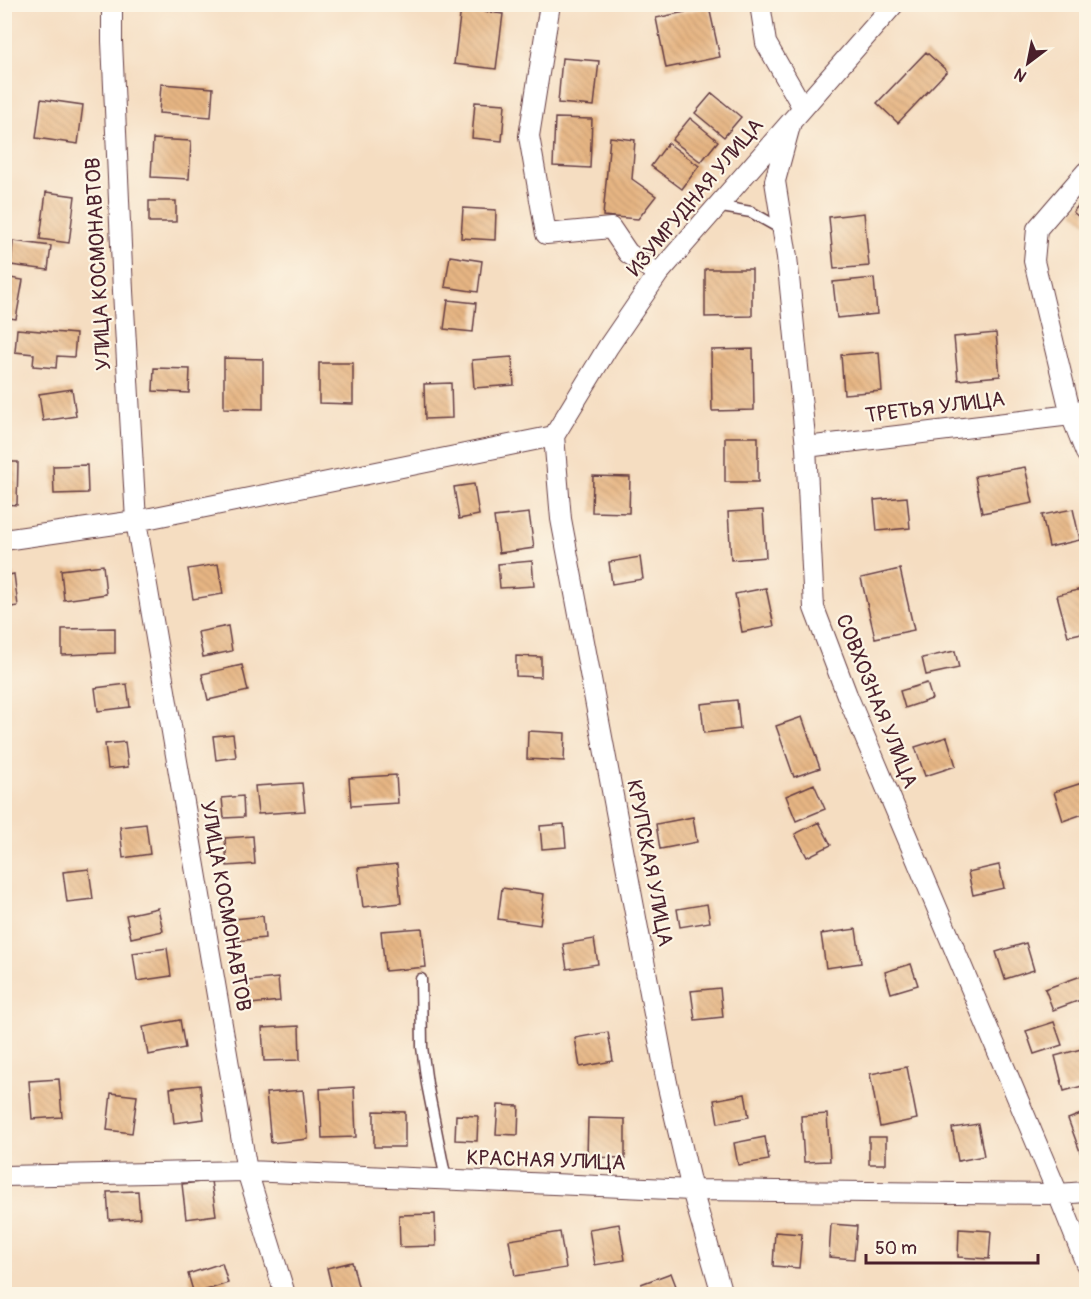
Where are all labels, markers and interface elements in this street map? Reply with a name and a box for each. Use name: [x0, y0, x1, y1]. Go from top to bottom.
north arrow: [998, 33, 1058, 93]
text: N: [1011, 63, 1030, 86]
street label: ИЗУМРУДНАЯ УЛИЦА: [621, 113, 770, 282]
street label: УЛИЦА КОСМОНАВТОВ: [79, 157, 118, 371]
street label: ТРЕТЬЯ УЛИЦА: [864, 386, 1006, 429]
street label: СОВХОЗНАЯ УЛИЦА: [829, 610, 924, 792]
street label: КРУПСКАЯ УЛИЦА: [620, 777, 679, 949]
street label: УЛИЦА КОСМОНАВТОВ: [194, 799, 257, 1014]
street label: КРАСНАЯ УЛИЦА: [466, 1144, 626, 1177]
scale bar: [866, 1227, 1038, 1265]
text: 50 m: [875, 1237, 917, 1260]

